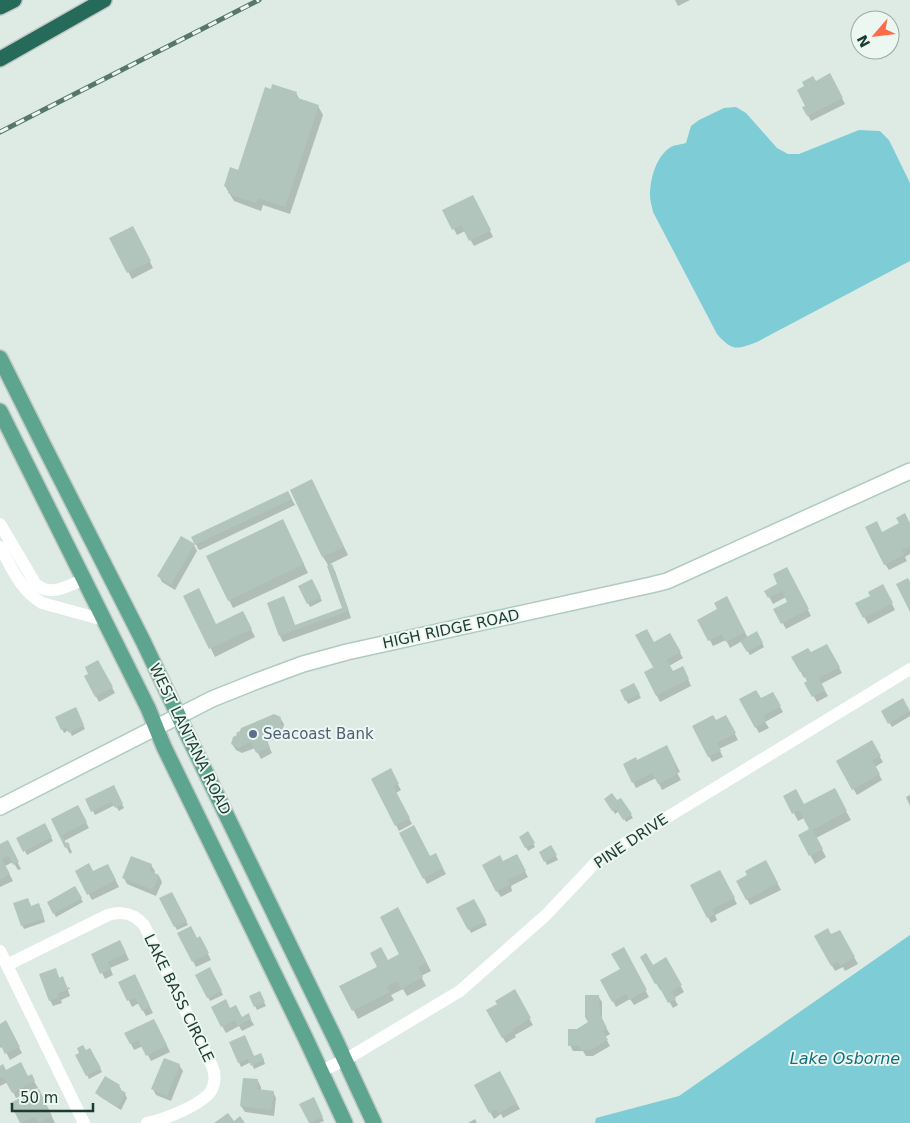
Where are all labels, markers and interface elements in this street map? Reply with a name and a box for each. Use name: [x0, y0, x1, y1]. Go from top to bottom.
north arrow: [850, 10, 900, 60]
text: N: [854, 32, 873, 50]
street label: HIGH RIDGE ROAD: [381, 606, 521, 652]
street label: WEST LANTANA ROAD: [145, 660, 235, 818]
place label: Seacoast Bank: [263, 725, 374, 743]
marker: Seacoast Bank: [247, 728, 259, 740]
street label: PINE DRIVE: [591, 810, 671, 872]
street label: LAKE BASS CIRCLE: [140, 931, 218, 1065]
water label: Lake Osborne: [790, 1049, 900, 1068]
scale bar: [12, 1080, 94, 1112]
text: 50 m: [20, 1089, 58, 1107]

